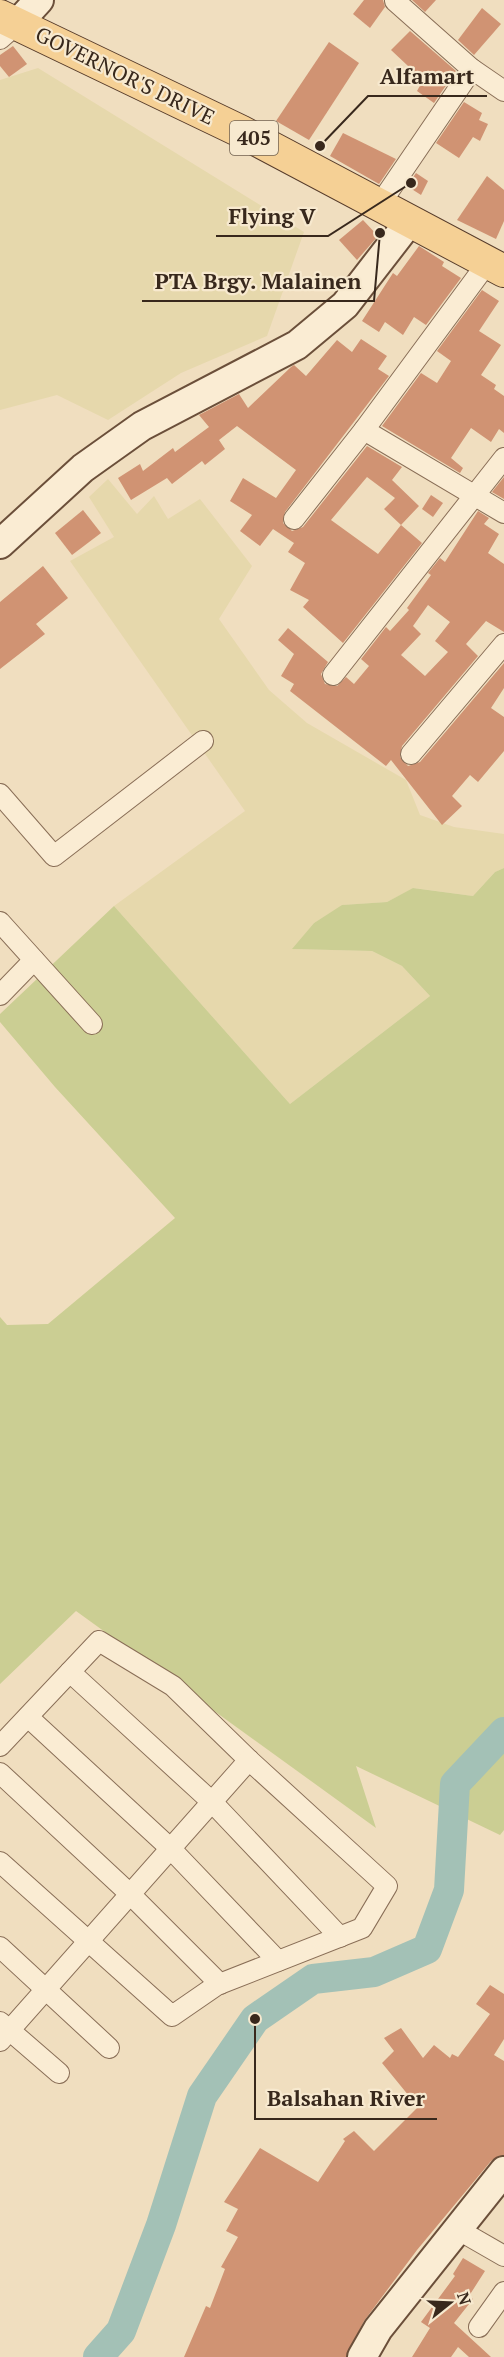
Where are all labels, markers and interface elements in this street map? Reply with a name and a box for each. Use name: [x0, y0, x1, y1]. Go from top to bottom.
street label: GOVERNOR'S DRIVE: [31, 20, 220, 131]
callout: Alfamart: [368, 56, 487, 96]
text: Alfamart: [380, 61, 474, 90]
road number: 405: [230, 121, 278, 155]
callout: Flying V: [216, 196, 328, 236]
text: Flying V: [228, 201, 316, 230]
callout: PTA Brgy. Malainen: [142, 261, 374, 301]
text: PTA Brgy. Malainen: [155, 266, 361, 295]
callout: Balsahan River: [255, 2079, 437, 2119]
text: Balsahan River: [267, 2083, 425, 2112]
north arrow: [420, 2273, 480, 2333]
text: N: [452, 2289, 477, 2308]

